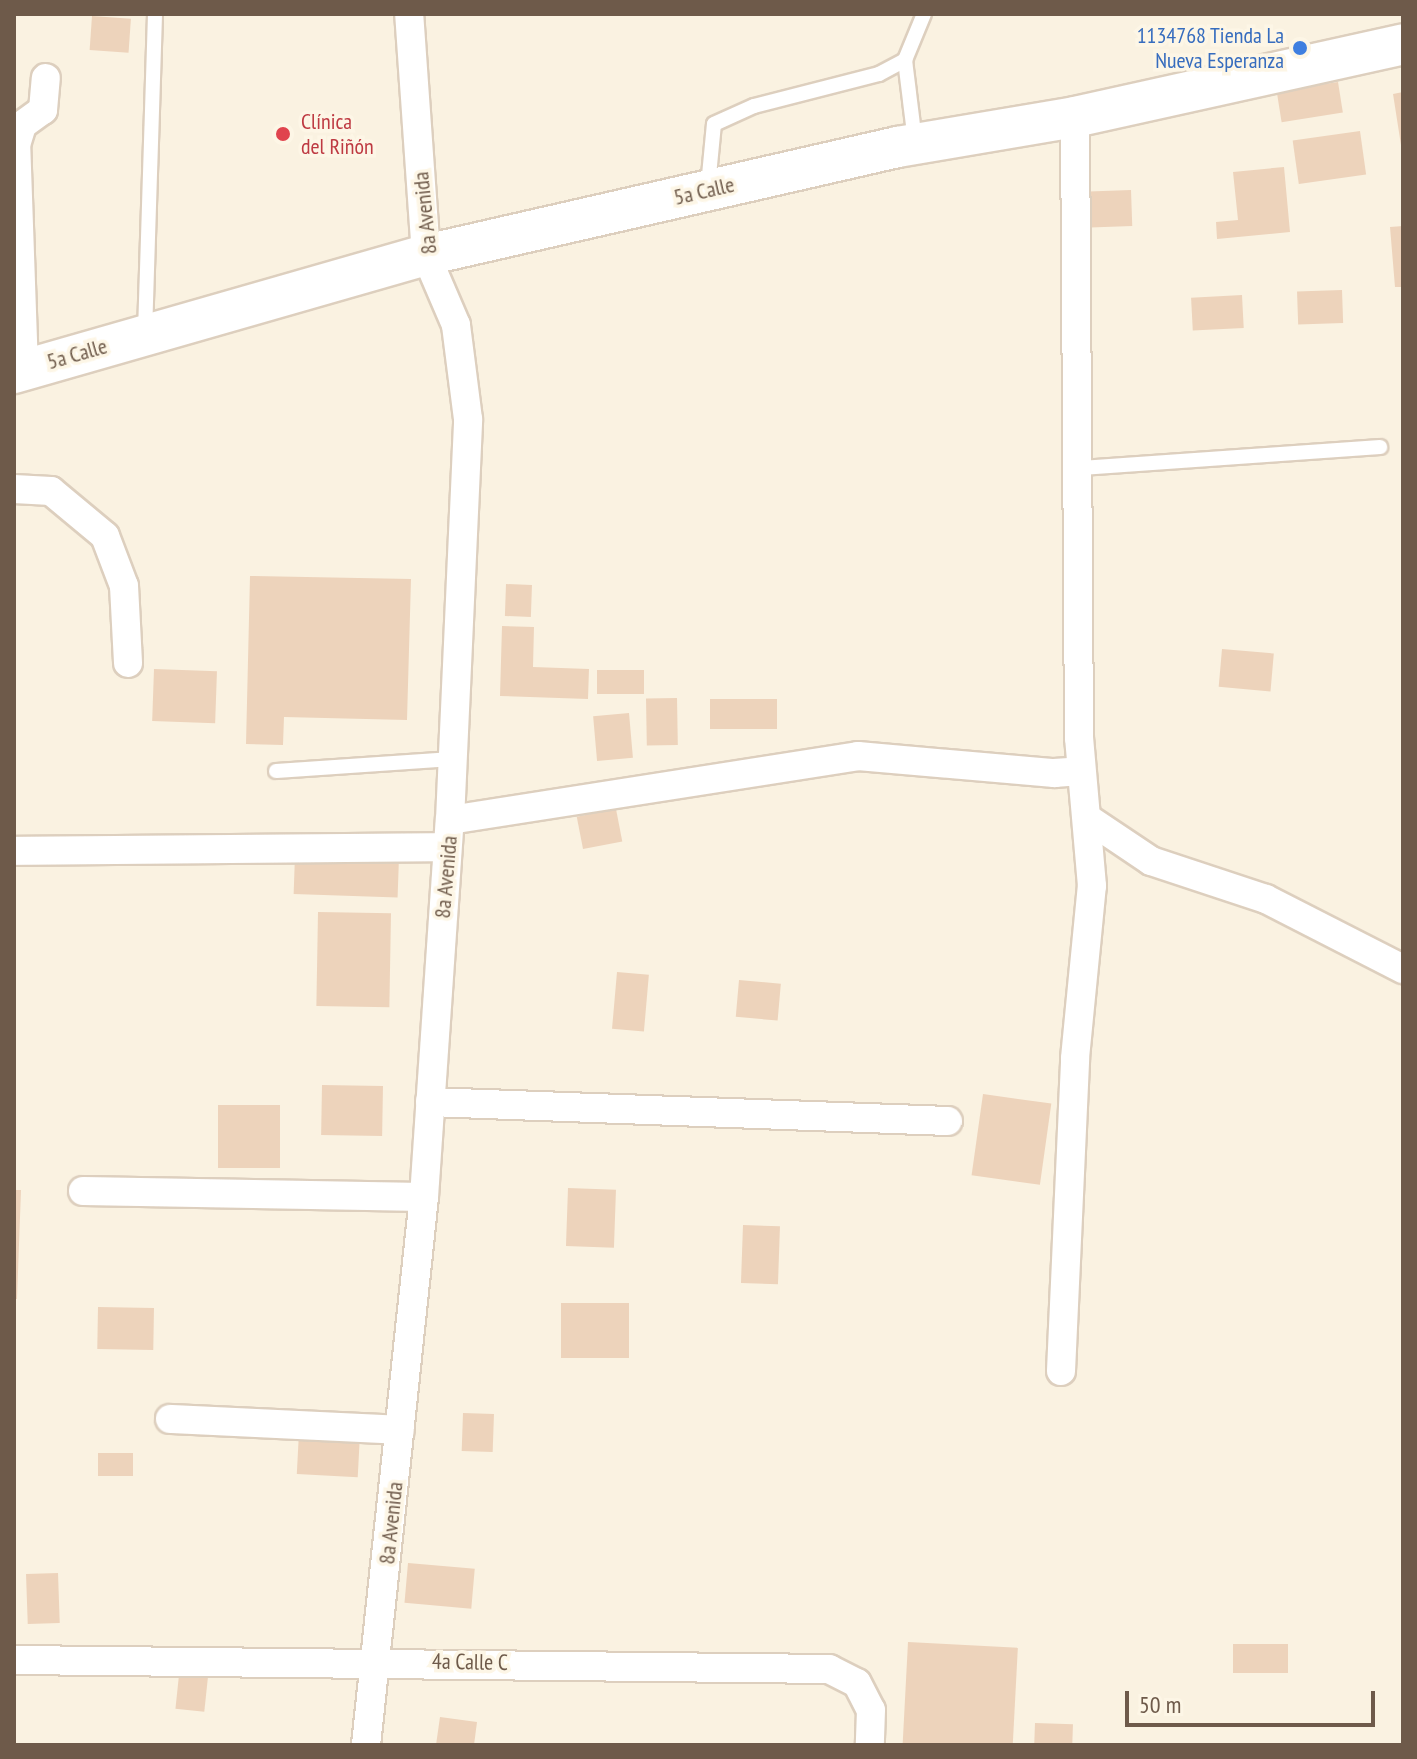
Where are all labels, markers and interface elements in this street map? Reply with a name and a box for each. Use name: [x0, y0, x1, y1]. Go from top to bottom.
place label: 1134768 Tienda La Nueva Esperanza: [1136, 22, 1284, 74]
marker: 1134768 Tienda La Nueva Esperanza: [1291, 39, 1309, 57]
place label: Clínica del Riñón: [301, 108, 374, 160]
marker: Clínica del Riñón: [272, 123, 294, 145]
street label: 8a Avenida: [408, 170, 442, 256]
street label: 5a Calle: [671, 171, 737, 211]
street label: 5a Calle: [44, 333, 110, 375]
street label: 8a Avenida: [429, 834, 463, 920]
street label: 8a Avenida: [374, 1480, 408, 1566]
street label: 4a Calle C: [432, 1648, 508, 1676]
scale bar: [1129, 1675, 1379, 1725]
text: 50 m: [1139, 1689, 1181, 1720]

